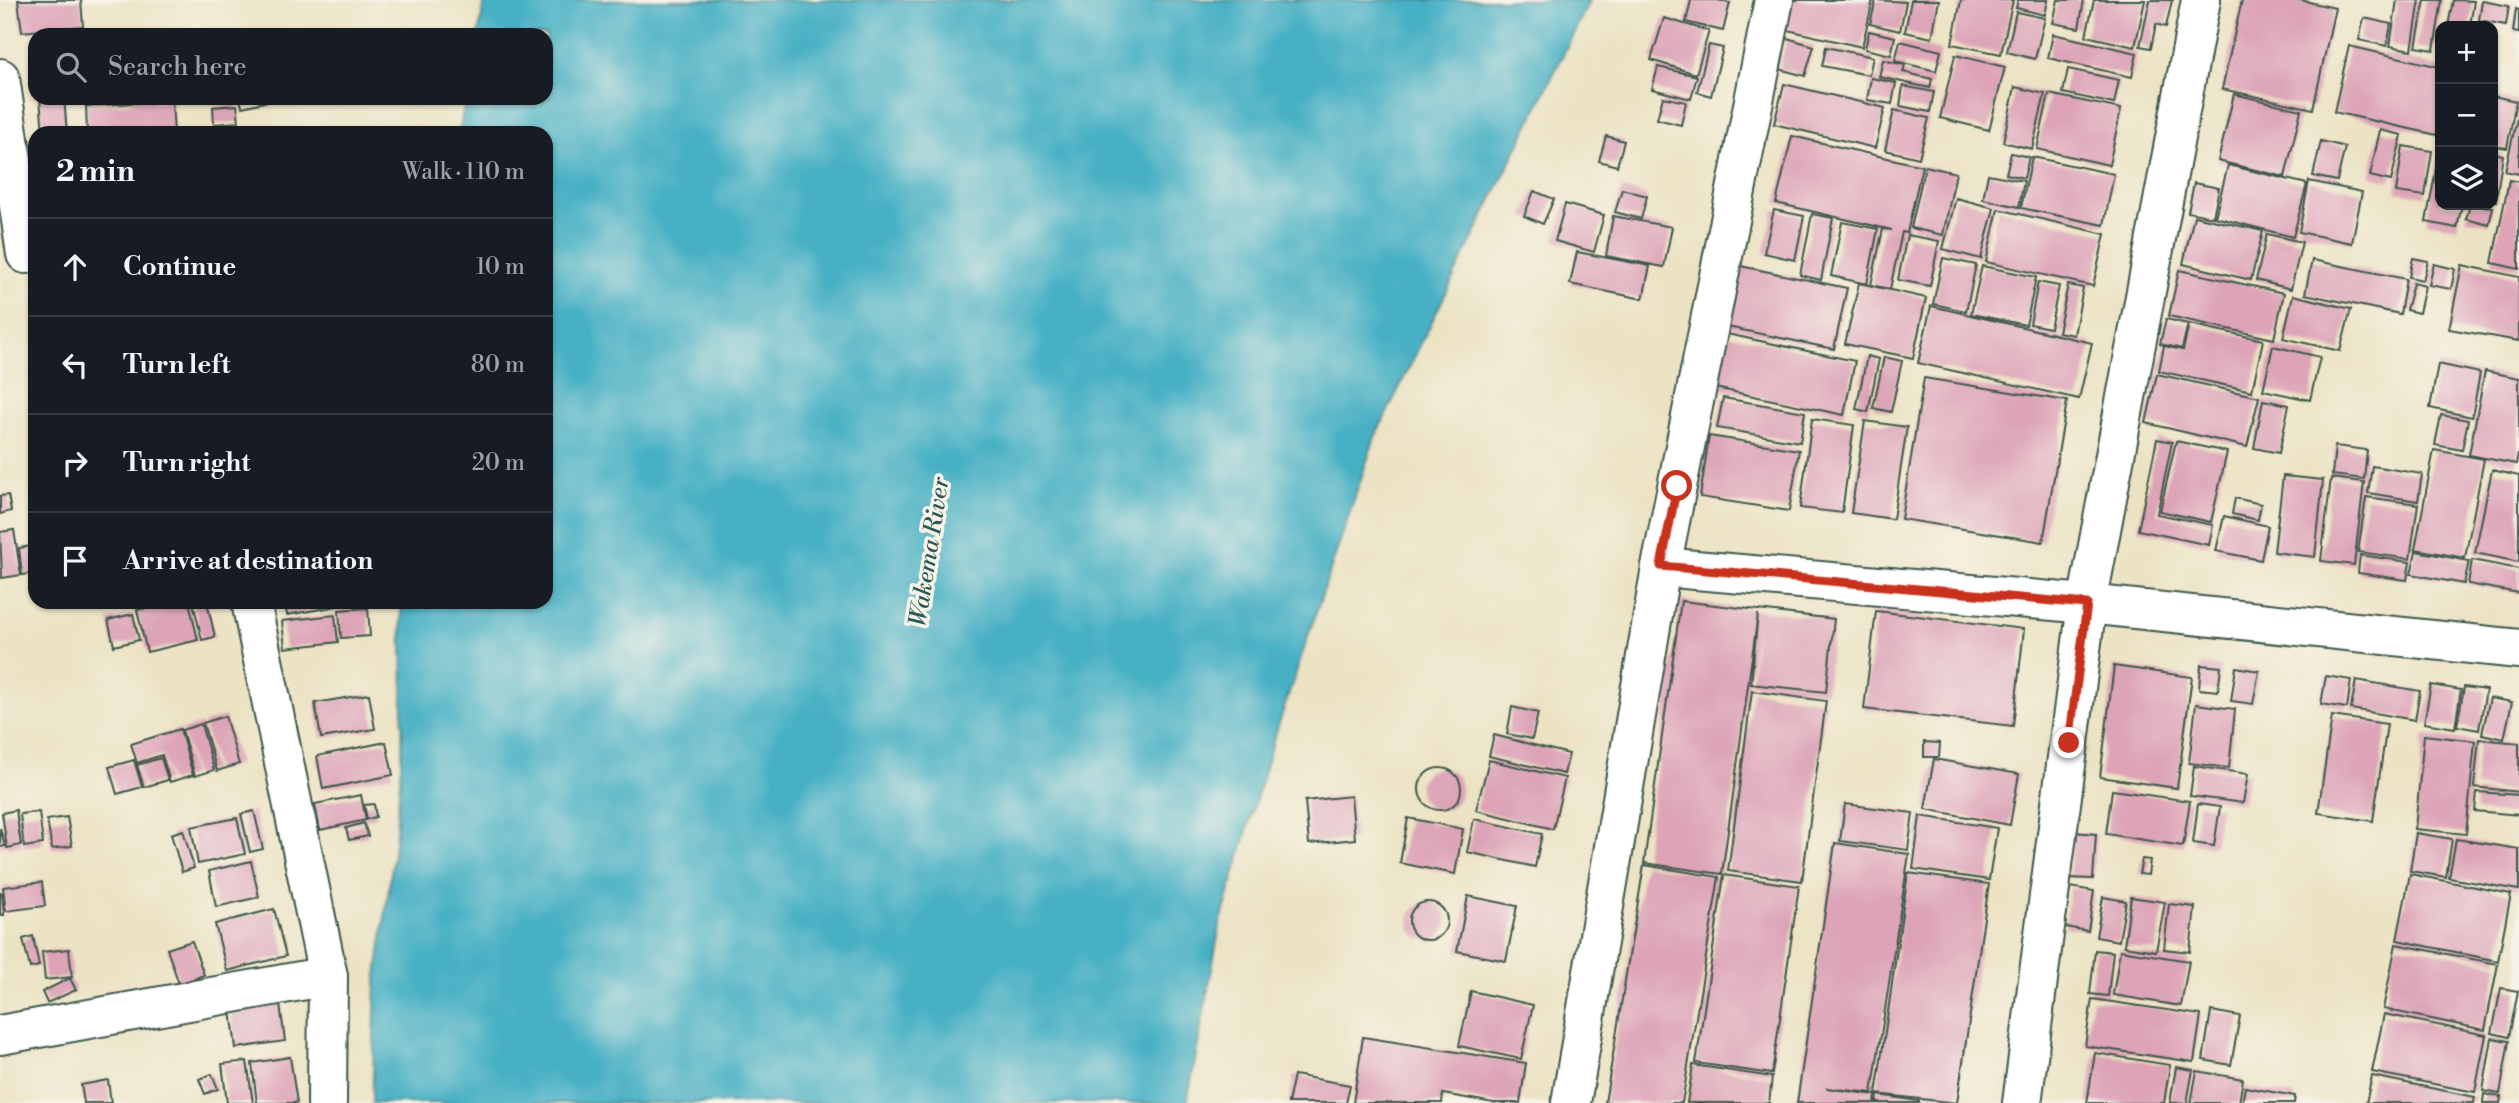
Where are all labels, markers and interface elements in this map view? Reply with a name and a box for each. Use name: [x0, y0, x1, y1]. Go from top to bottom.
map controls: [2435, 21, 2498, 210]
button: +: [2435, 21, 2498, 84]
search box: [28, 28, 553, 105]
icon: search: [52, 48, 90, 86]
text: Search here: [108, 51, 247, 83]
button: −: [2435, 84, 2498, 147]
button: layers: [2435, 147, 2498, 210]
text: 2 min: [56, 153, 135, 191]
text: Walk · 110 m: [402, 158, 525, 186]
icon: ahead: [56, 248, 94, 286]
text: Continue: [123, 251, 236, 283]
text: 10 m: [476, 253, 525, 281]
icon: left: [56, 346, 94, 384]
text: Turn left: [123, 349, 231, 381]
text: 80 m: [471, 351, 525, 379]
icon: right: [56, 444, 94, 482]
text: Turn right: [123, 447, 251, 479]
text: 20 m: [472, 449, 525, 477]
route start: [1661, 470, 1692, 501]
water label: Wakema River: [903, 474, 957, 629]
icon: arrive: [56, 542, 94, 580]
text: Arrive at destination: [123, 545, 373, 577]
route end: [2053, 727, 2084, 758]

